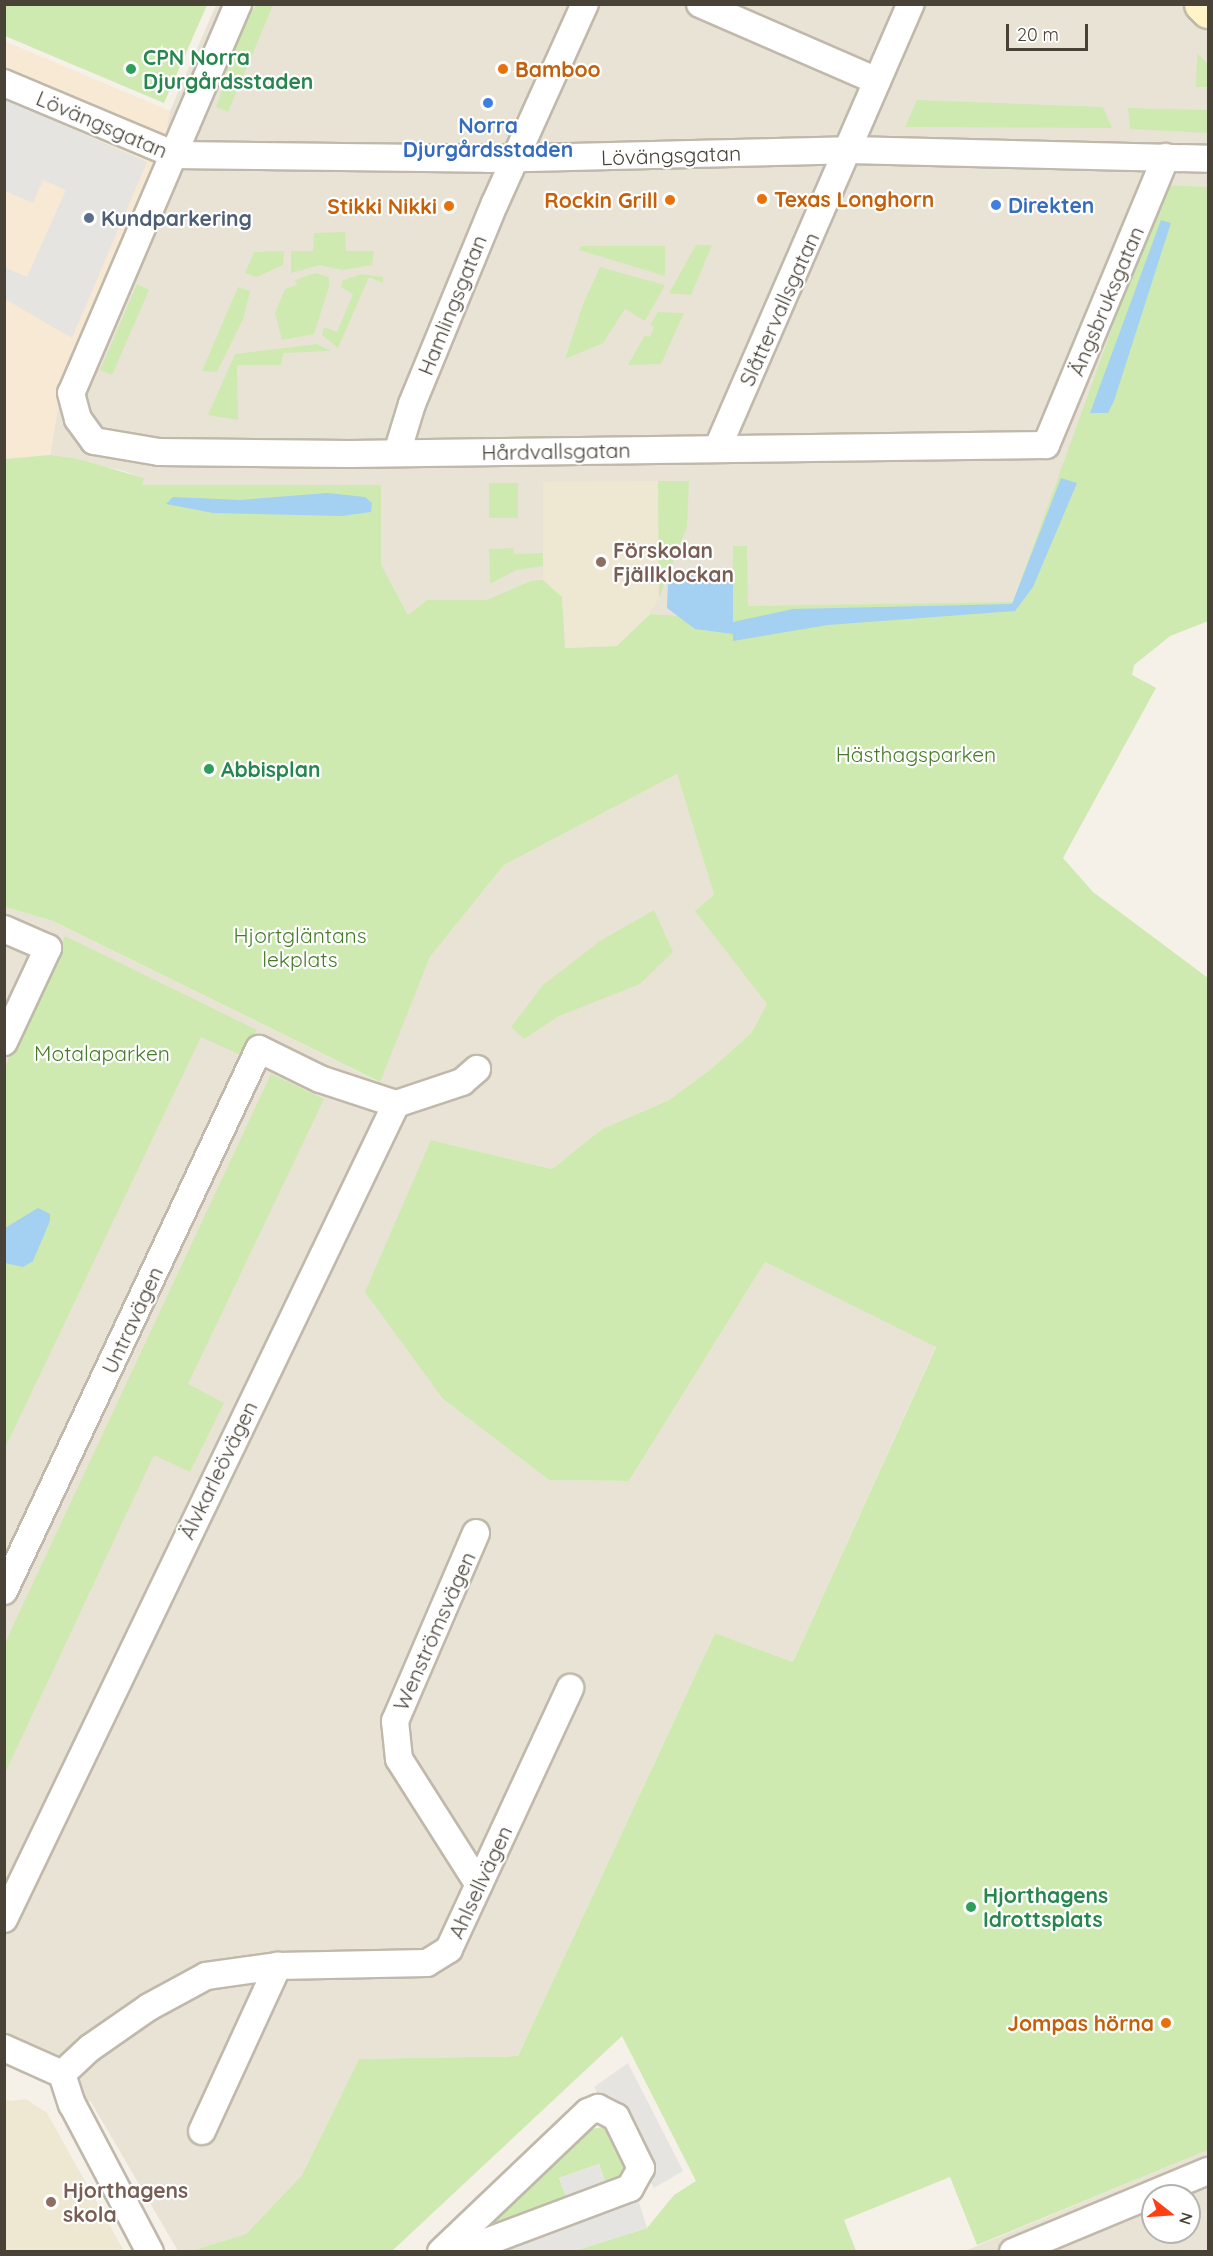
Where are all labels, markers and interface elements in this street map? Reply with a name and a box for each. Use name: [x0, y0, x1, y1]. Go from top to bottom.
scale bar: [1009, 12, 1092, 50]
text: 20 m: [1017, 23, 1059, 46]
place label: CPN Norra Djurgårdsstaden: [143, 44, 313, 94]
place label: Bamboo: [515, 56, 601, 82]
marker: CPN Norra Djurgårdsstaden: [124, 62, 138, 76]
marker: Bamboo: [496, 62, 510, 76]
street label: Lövängsgatan: [33, 85, 171, 163]
marker: Norra Djurgårdsstaden: [481, 96, 495, 110]
place label: Norra Djurgårdsstaden: [403, 112, 573, 162]
street label: Lövängsgatan: [601, 140, 741, 170]
place label: Texas Longhorn: [774, 186, 934, 212]
place label: Rockin Grill: [544, 187, 658, 213]
marker: Texas Longhorn: [755, 192, 769, 206]
place label: Direkten: [1008, 192, 1094, 218]
place label: Stikki Nikki: [327, 193, 437, 219]
marker: Rockin Grill: [663, 193, 677, 207]
marker: Direkten: [989, 198, 1003, 212]
marker: Stikki Nikki: [442, 199, 456, 213]
place label: Kundparkering: [101, 205, 252, 231]
marker: Kundparkering: [82, 211, 96, 225]
street label: Ängsbruksgatan: [1063, 222, 1149, 380]
street label: Slåttervallsgatan: [734, 228, 824, 390]
street label: Hamlingsgatan: [412, 231, 492, 379]
street label: Hårdvallsgatan: [481, 437, 631, 465]
place label: Förskolan Fjällklockan: [613, 537, 734, 587]
marker: Förskolan Fjällklockan: [594, 555, 608, 569]
park label: Hästhagsparken: [836, 741, 996, 767]
place label: Abbisplan: [221, 756, 320, 782]
marker: Abbisplan: [202, 762, 216, 776]
park label: Hjortgläntans lekplats: [233, 922, 367, 972]
park label: Motalaparken: [34, 1040, 170, 1066]
street label: Untravägen: [96, 1263, 168, 1377]
street label: Älvkarleövägen: [174, 1397, 262, 1543]
street label: Wenströmsvägen: [388, 1548, 480, 1714]
street label: Ahlsellvägen: [443, 1822, 517, 1942]
place label: Hjorthagens Idrottsplats: [983, 1882, 1108, 1932]
marker: Hjorthagens Idrottsplats: [964, 1900, 978, 1914]
place label: Jompas hörna: [1007, 2010, 1154, 2036]
marker: Jompas hörna: [1159, 2016, 1173, 2030]
place label: Hjorthagens skola: [63, 2177, 188, 2227]
north arrow: [1141, 2184, 1201, 2244]
marker: Hjorthagens skola: [44, 2195, 58, 2209]
text: N: [1175, 2210, 1198, 2227]

